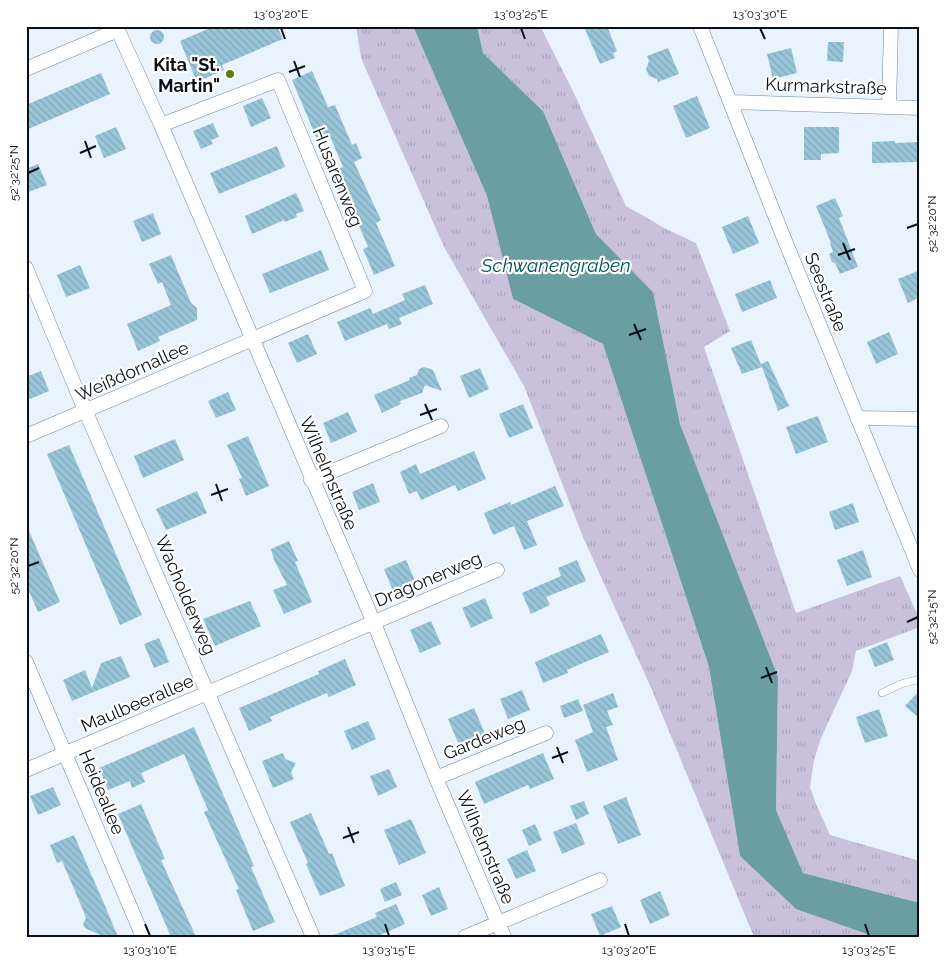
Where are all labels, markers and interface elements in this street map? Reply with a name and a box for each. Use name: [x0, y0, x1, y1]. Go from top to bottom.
text: 13°03'20"E: [254, 7, 308, 21]
text: 13°03'25"E: [494, 7, 548, 21]
text: 13°03'30"E: [733, 7, 787, 21]
place label: Kita "St. Martin": [153, 54, 220, 96]
marker: Kita "St. Martin": [224, 68, 236, 80]
street label: Kurmarkstraße: [765, 73, 888, 99]
street label: Husarenweg: [309, 124, 367, 230]
text: 52°32'25"N: [7, 145, 21, 201]
text: 52°32'20"N: [925, 196, 939, 252]
street label: Seestraße: [801, 249, 852, 335]
water label: Schwanengraben: [480, 254, 631, 276]
street label: Weißdornallee: [72, 337, 192, 405]
street label: Wilhelmstraße: [296, 413, 363, 533]
street label: Wacholderweg: [151, 532, 221, 658]
text: 52°32'20"N: [7, 538, 21, 594]
street label: Dragonerweg: [371, 547, 485, 611]
text: 52°32'15"N: [925, 589, 939, 645]
street label: Maulbeerallee: [78, 670, 197, 736]
street label: Gardeweg: [440, 712, 528, 764]
street label: Heideallee: [75, 746, 129, 838]
street label: Wilhelmstraße: [453, 787, 520, 907]
text: 13°03'10"E: [123, 943, 177, 957]
text: 13°03'15"E: [363, 943, 415, 957]
text: 13°03'20"E: [602, 943, 656, 957]
text: 13°03'25"E: [842, 943, 896, 957]

